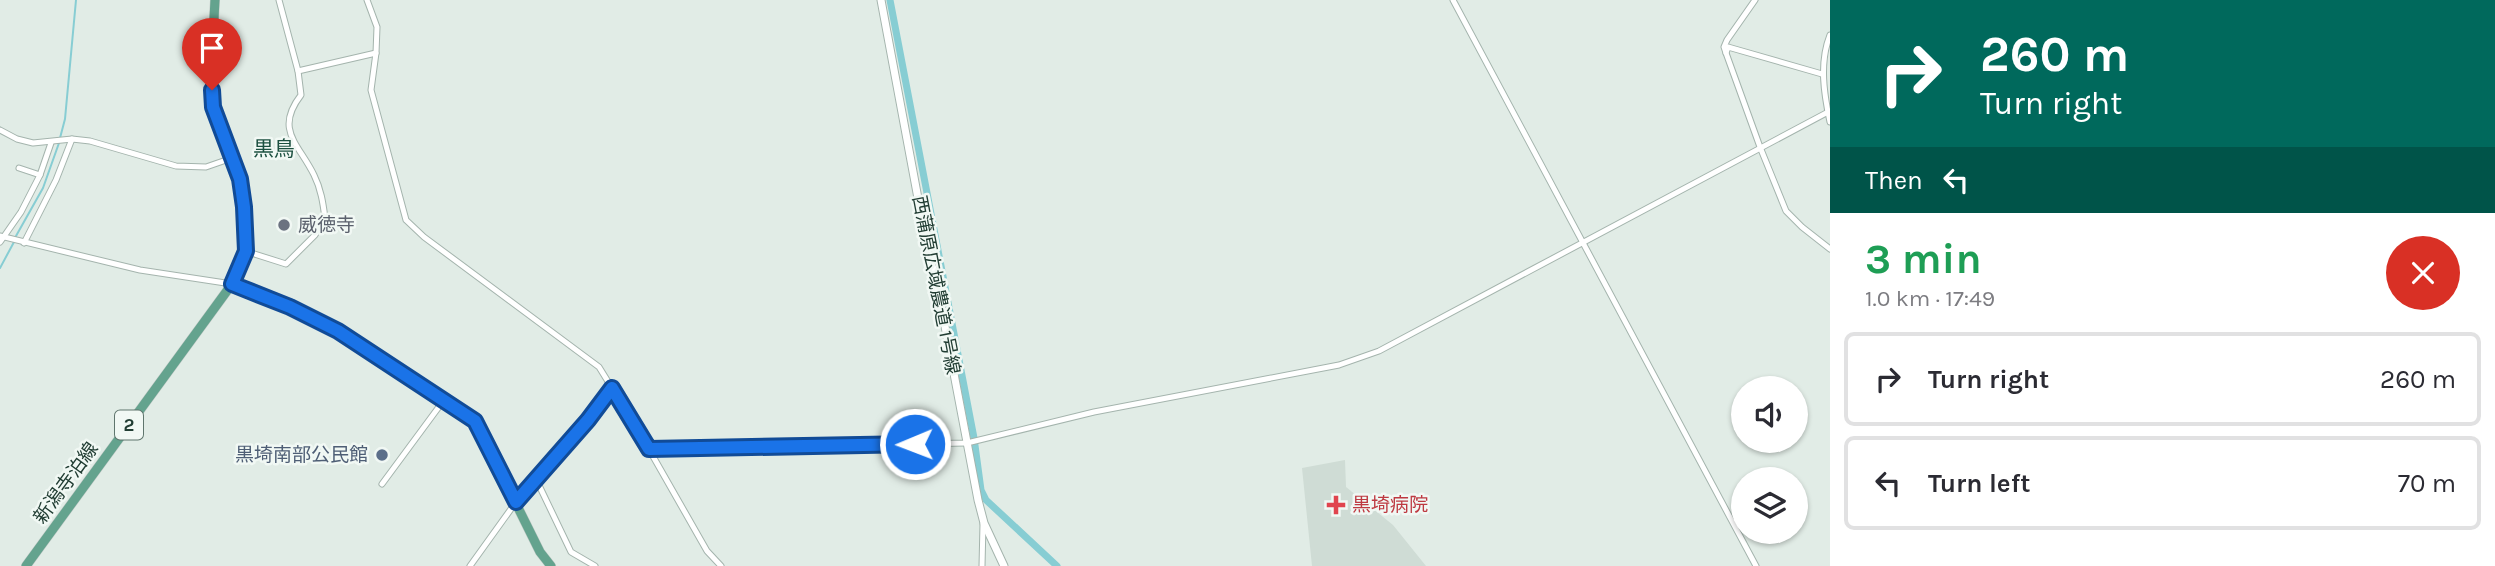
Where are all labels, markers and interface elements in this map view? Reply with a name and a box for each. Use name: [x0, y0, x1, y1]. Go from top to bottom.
pin: [182, 18, 242, 90]
text: 260 m: [1980, 26, 2129, 83]
icon: right: [1865, 28, 1956, 119]
icon: arrive: [193, 29, 231, 67]
text: Turn right: [1980, 85, 2122, 122]
district label: 黒鳥: [253, 137, 295, 161]
icon: left: [1937, 161, 1975, 199]
text: Then: [1865, 165, 1923, 196]
street label: 西蒲原広域農道 1号線: [908, 194, 964, 376]
place label: 威徳寺: [298, 214, 355, 236]
marker: 威徳寺: [276, 217, 292, 233]
text: 3 min: [1865, 234, 1982, 284]
button: close: [2386, 236, 2460, 310]
text: 1.0 km · 17:49: [1865, 285, 1995, 312]
icon: right: [1869, 360, 1907, 398]
text: Turn right: [1928, 364, 2049, 395]
text: 260 m: [2380, 364, 2456, 395]
map controls: [1731, 376, 1808, 544]
button: sound: [1731, 376, 1808, 453]
position arrow: [878, 407, 952, 481]
road number: 2: [115, 410, 143, 440]
street label: 新潟寺泊線: [29, 438, 103, 528]
place label: 黒埼南部公民館: [235, 444, 368, 466]
marker: 黒埼南部公民館: [374, 447, 390, 463]
icon: left: [1869, 464, 1907, 502]
button: layers: [1731, 467, 1808, 544]
text: Turn left: [1928, 468, 2030, 499]
text: 70 m: [2398, 468, 2456, 499]
place label: 黒埼病院: [1352, 494, 1428, 516]
marker: 黒埼病院: [1326, 495, 1346, 515]

